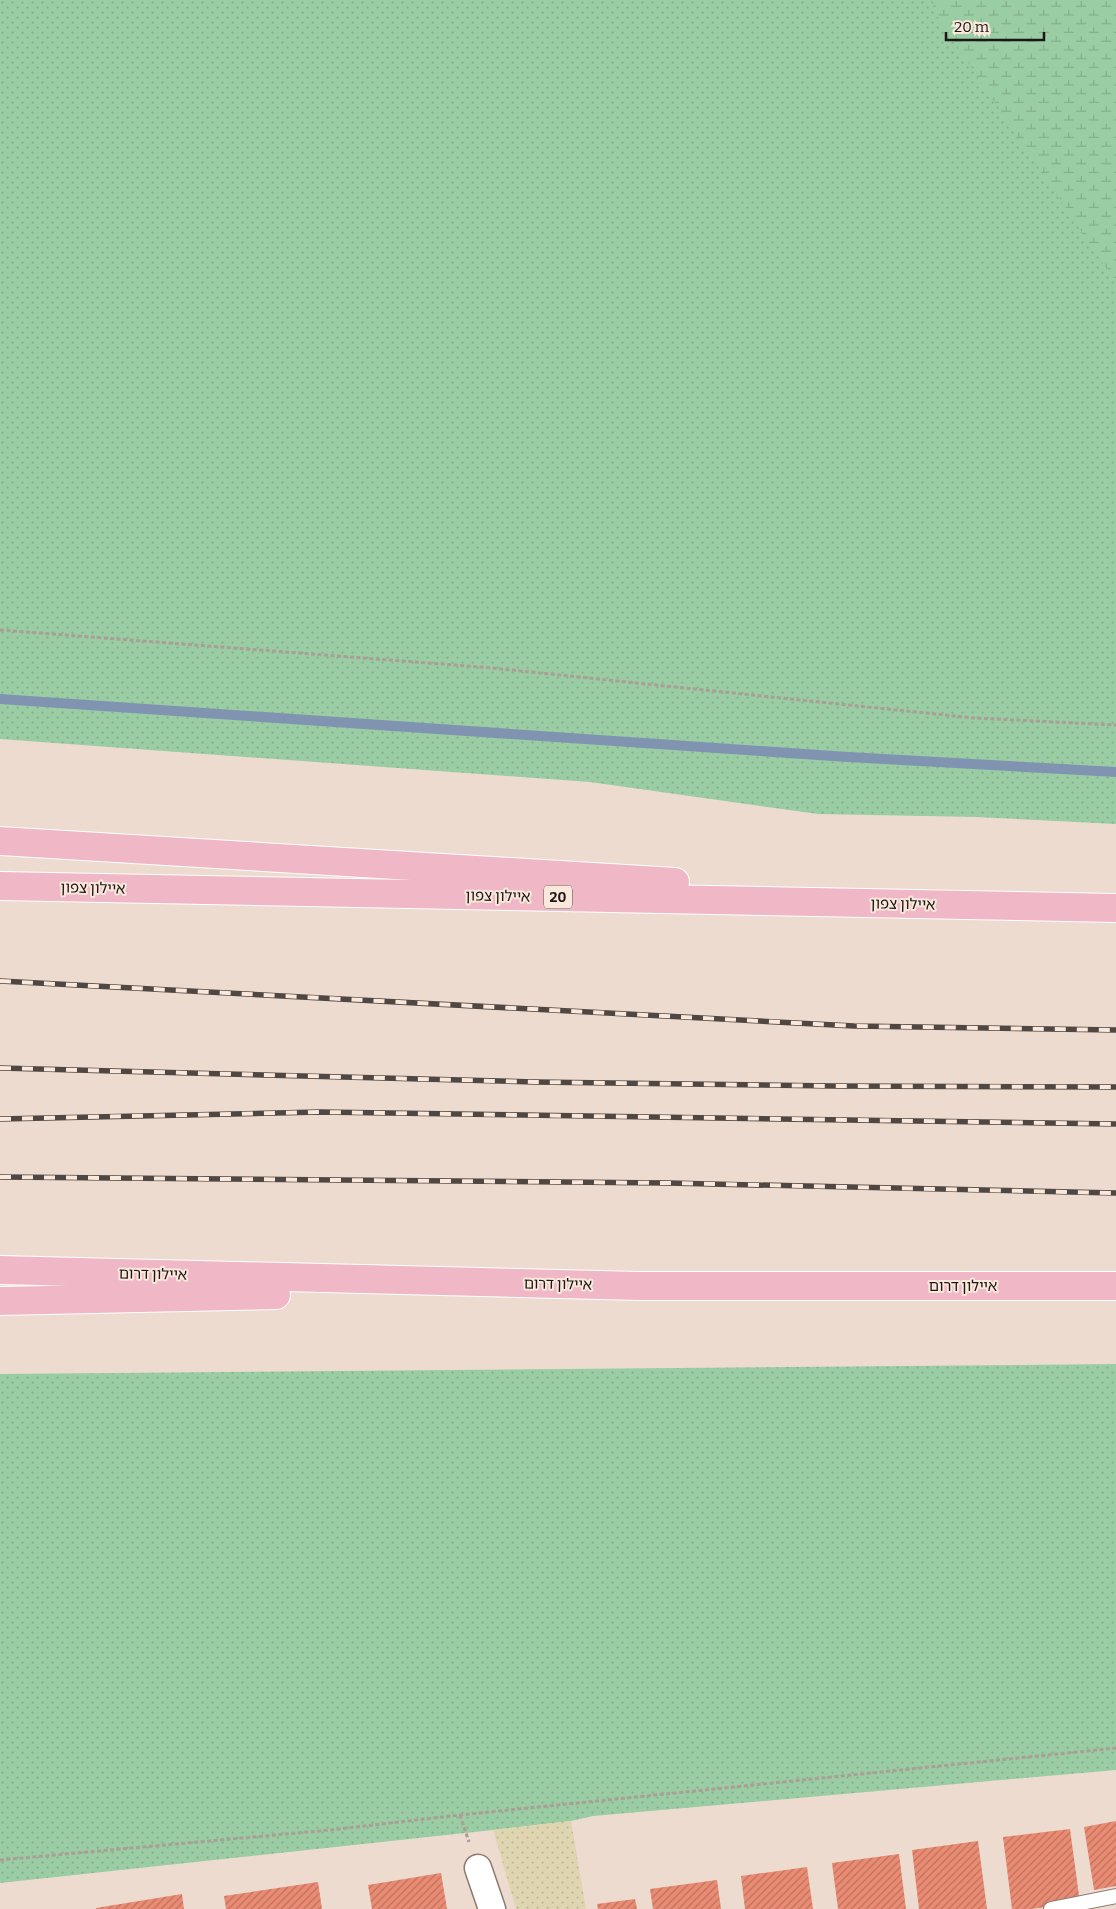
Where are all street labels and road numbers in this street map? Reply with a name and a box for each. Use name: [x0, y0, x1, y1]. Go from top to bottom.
street label: איילון צפון: [60, 878, 126, 898]
street label: איילון צפון: [465, 886, 531, 906]
road number: 20: [544, 886, 572, 909]
street label: איילון צפון: [870, 894, 936, 914]
street label: איילון דרום: [119, 1264, 187, 1284]
street label: איילון דרום: [524, 1274, 592, 1294]
street label: איילון דרום: [929, 1277, 997, 1295]

